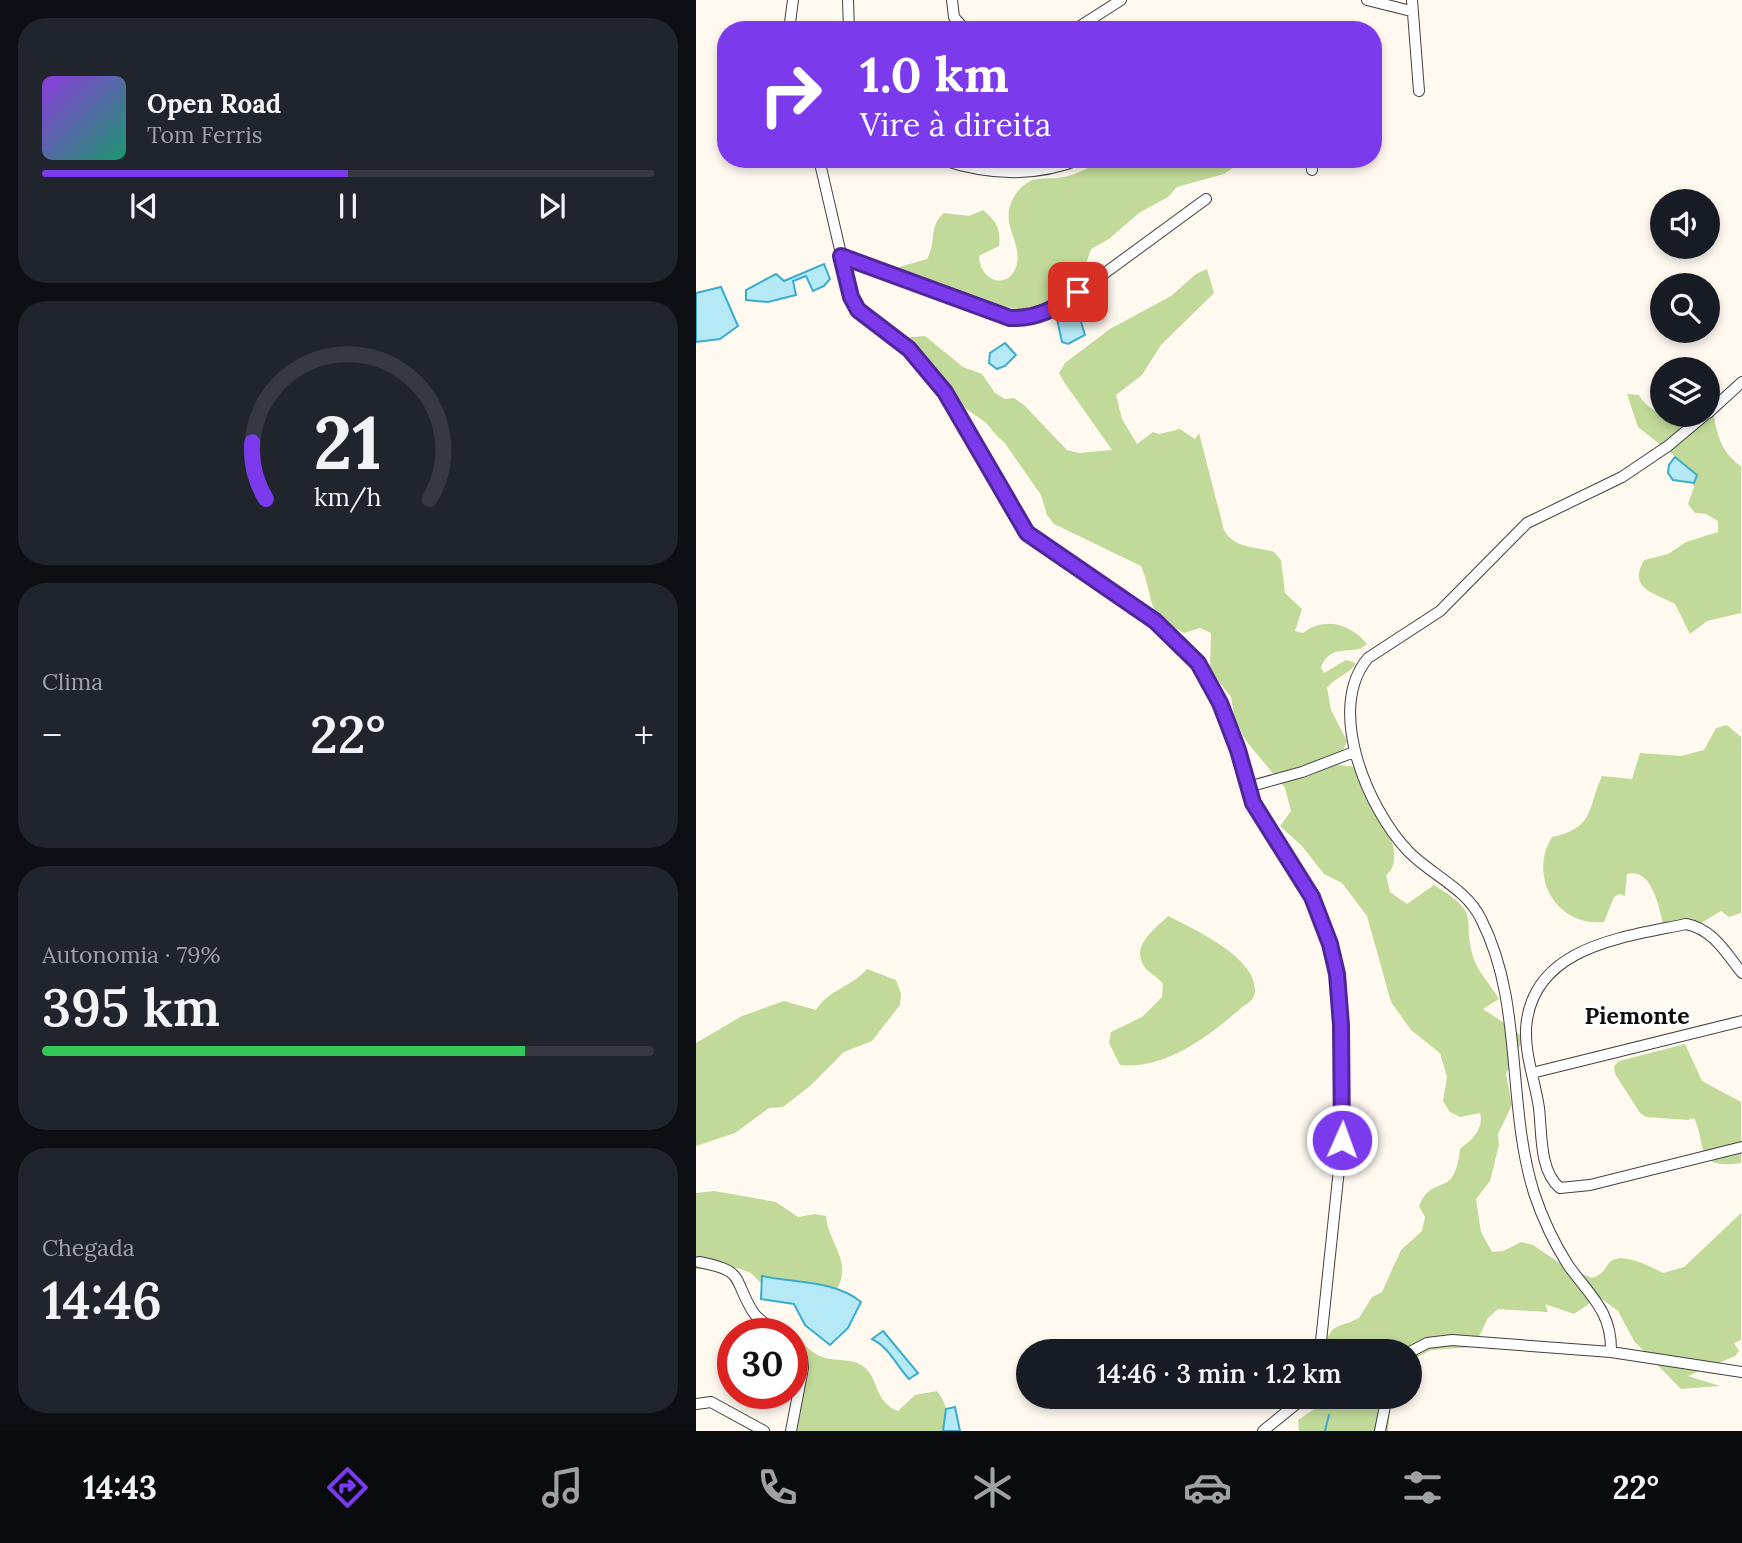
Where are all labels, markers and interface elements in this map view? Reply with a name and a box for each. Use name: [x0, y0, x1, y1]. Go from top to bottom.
text: 1.0 km: [860, 43, 1009, 105]
icon: right: [745, 49, 836, 140]
text: Open Road: [147, 87, 281, 120]
text: Vire à direita: [860, 104, 1051, 145]
text: Tom Ferris: [147, 120, 262, 149]
icon: previous: [125, 187, 163, 225]
icon: pause: [329, 187, 367, 225]
icon: next: [533, 187, 571, 225]
map controls: [1650, 189, 1720, 427]
button: sound: [1650, 189, 1720, 259]
pin: [1048, 262, 1108, 322]
icon: arrive: [1059, 273, 1097, 311]
button: search: [1650, 273, 1720, 343]
button: layers: [1650, 357, 1720, 427]
text: 21: [314, 396, 382, 489]
text: km/h: [314, 481, 382, 513]
text: Clima: [42, 667, 103, 696]
text: 22°: [310, 701, 386, 767]
text: −: [42, 711, 62, 759]
text: +: [634, 711, 654, 759]
text: Autonomia · 79%: [42, 940, 221, 969]
text: 395 km: [42, 974, 220, 1040]
district label: Piemonte: [1584, 1001, 1690, 1030]
position arrow: [1305, 1103, 1379, 1177]
text: Chegada: [42, 1233, 135, 1262]
text: 14:46: [42, 1267, 162, 1333]
speed limit sign: 30: [717, 1318, 808, 1409]
text: 14:46 · 3 min · 1.2 km: [1097, 1357, 1341, 1390]
icon: directions: [323, 1463, 372, 1512]
icon: music: [538, 1463, 587, 1512]
icon: phone: [753, 1463, 802, 1512]
icon: climate: [968, 1463, 1017, 1512]
icon: car: [1183, 1463, 1232, 1512]
icon: filters: [1398, 1463, 1447, 1512]
text: 14:43: [83, 1467, 157, 1508]
text: 22°: [1613, 1467, 1659, 1508]

